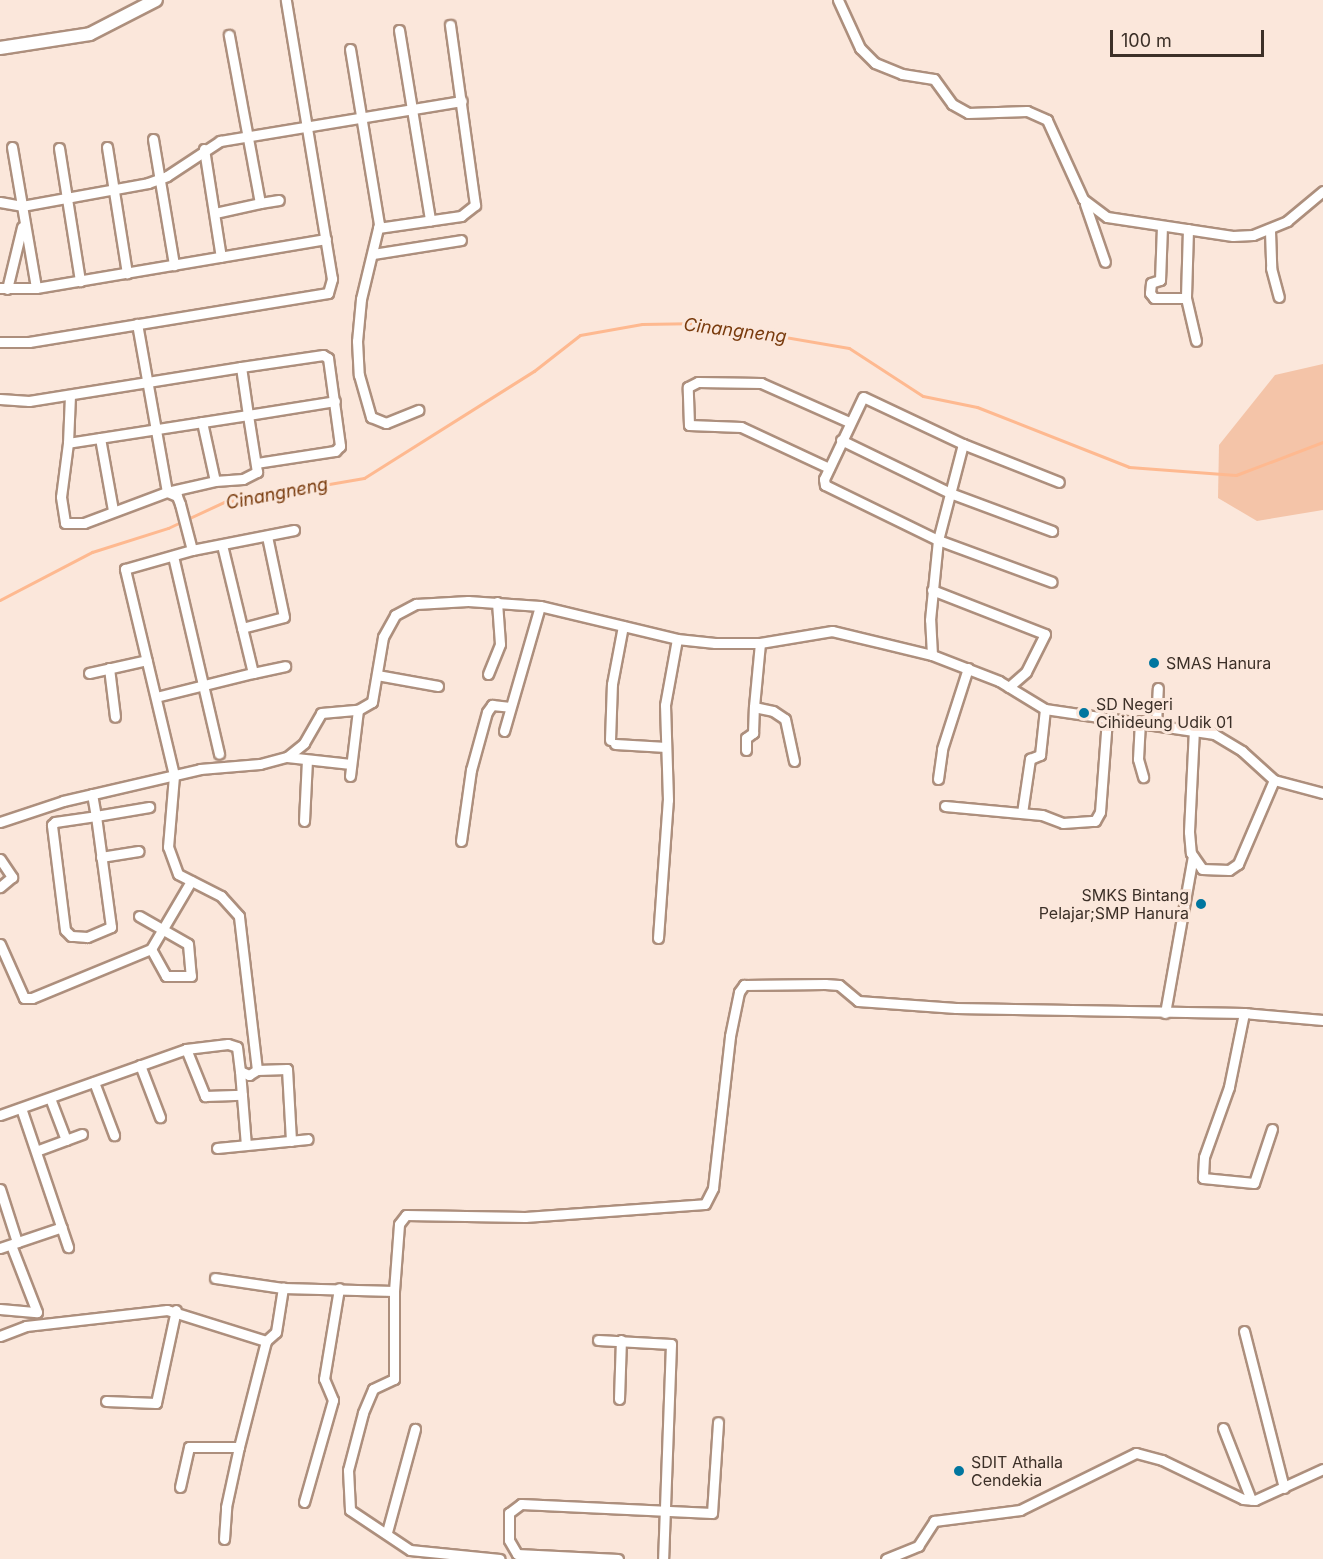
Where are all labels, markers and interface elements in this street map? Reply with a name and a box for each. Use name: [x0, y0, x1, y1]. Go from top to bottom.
scale bar: [1113, 18, 1268, 56]
text: 100 m: [1121, 30, 1172, 51]
water label: Cinangneng: [682, 314, 788, 348]
water label: Cinangneng: [224, 474, 330, 514]
place label: SMAS Hanura: [1166, 653, 1271, 673]
marker: SMAS Hanura: [1147, 656, 1161, 670]
place label: SD Negeri Cihideung Udik 01: [1096, 694, 1233, 732]
marker: SD Negeri Cihideung Udik 01: [1077, 706, 1091, 720]
place label: SMKS Bintang Pelajar;SMP Hanura: [1039, 885, 1189, 923]
marker: SMKS Bintang Pelajar;SMP Hanura: [1194, 897, 1208, 911]
place label: SDIT Athalla Cendekia: [971, 1452, 1063, 1490]
marker: SDIT Athalla Cendekia: [952, 1464, 966, 1478]

